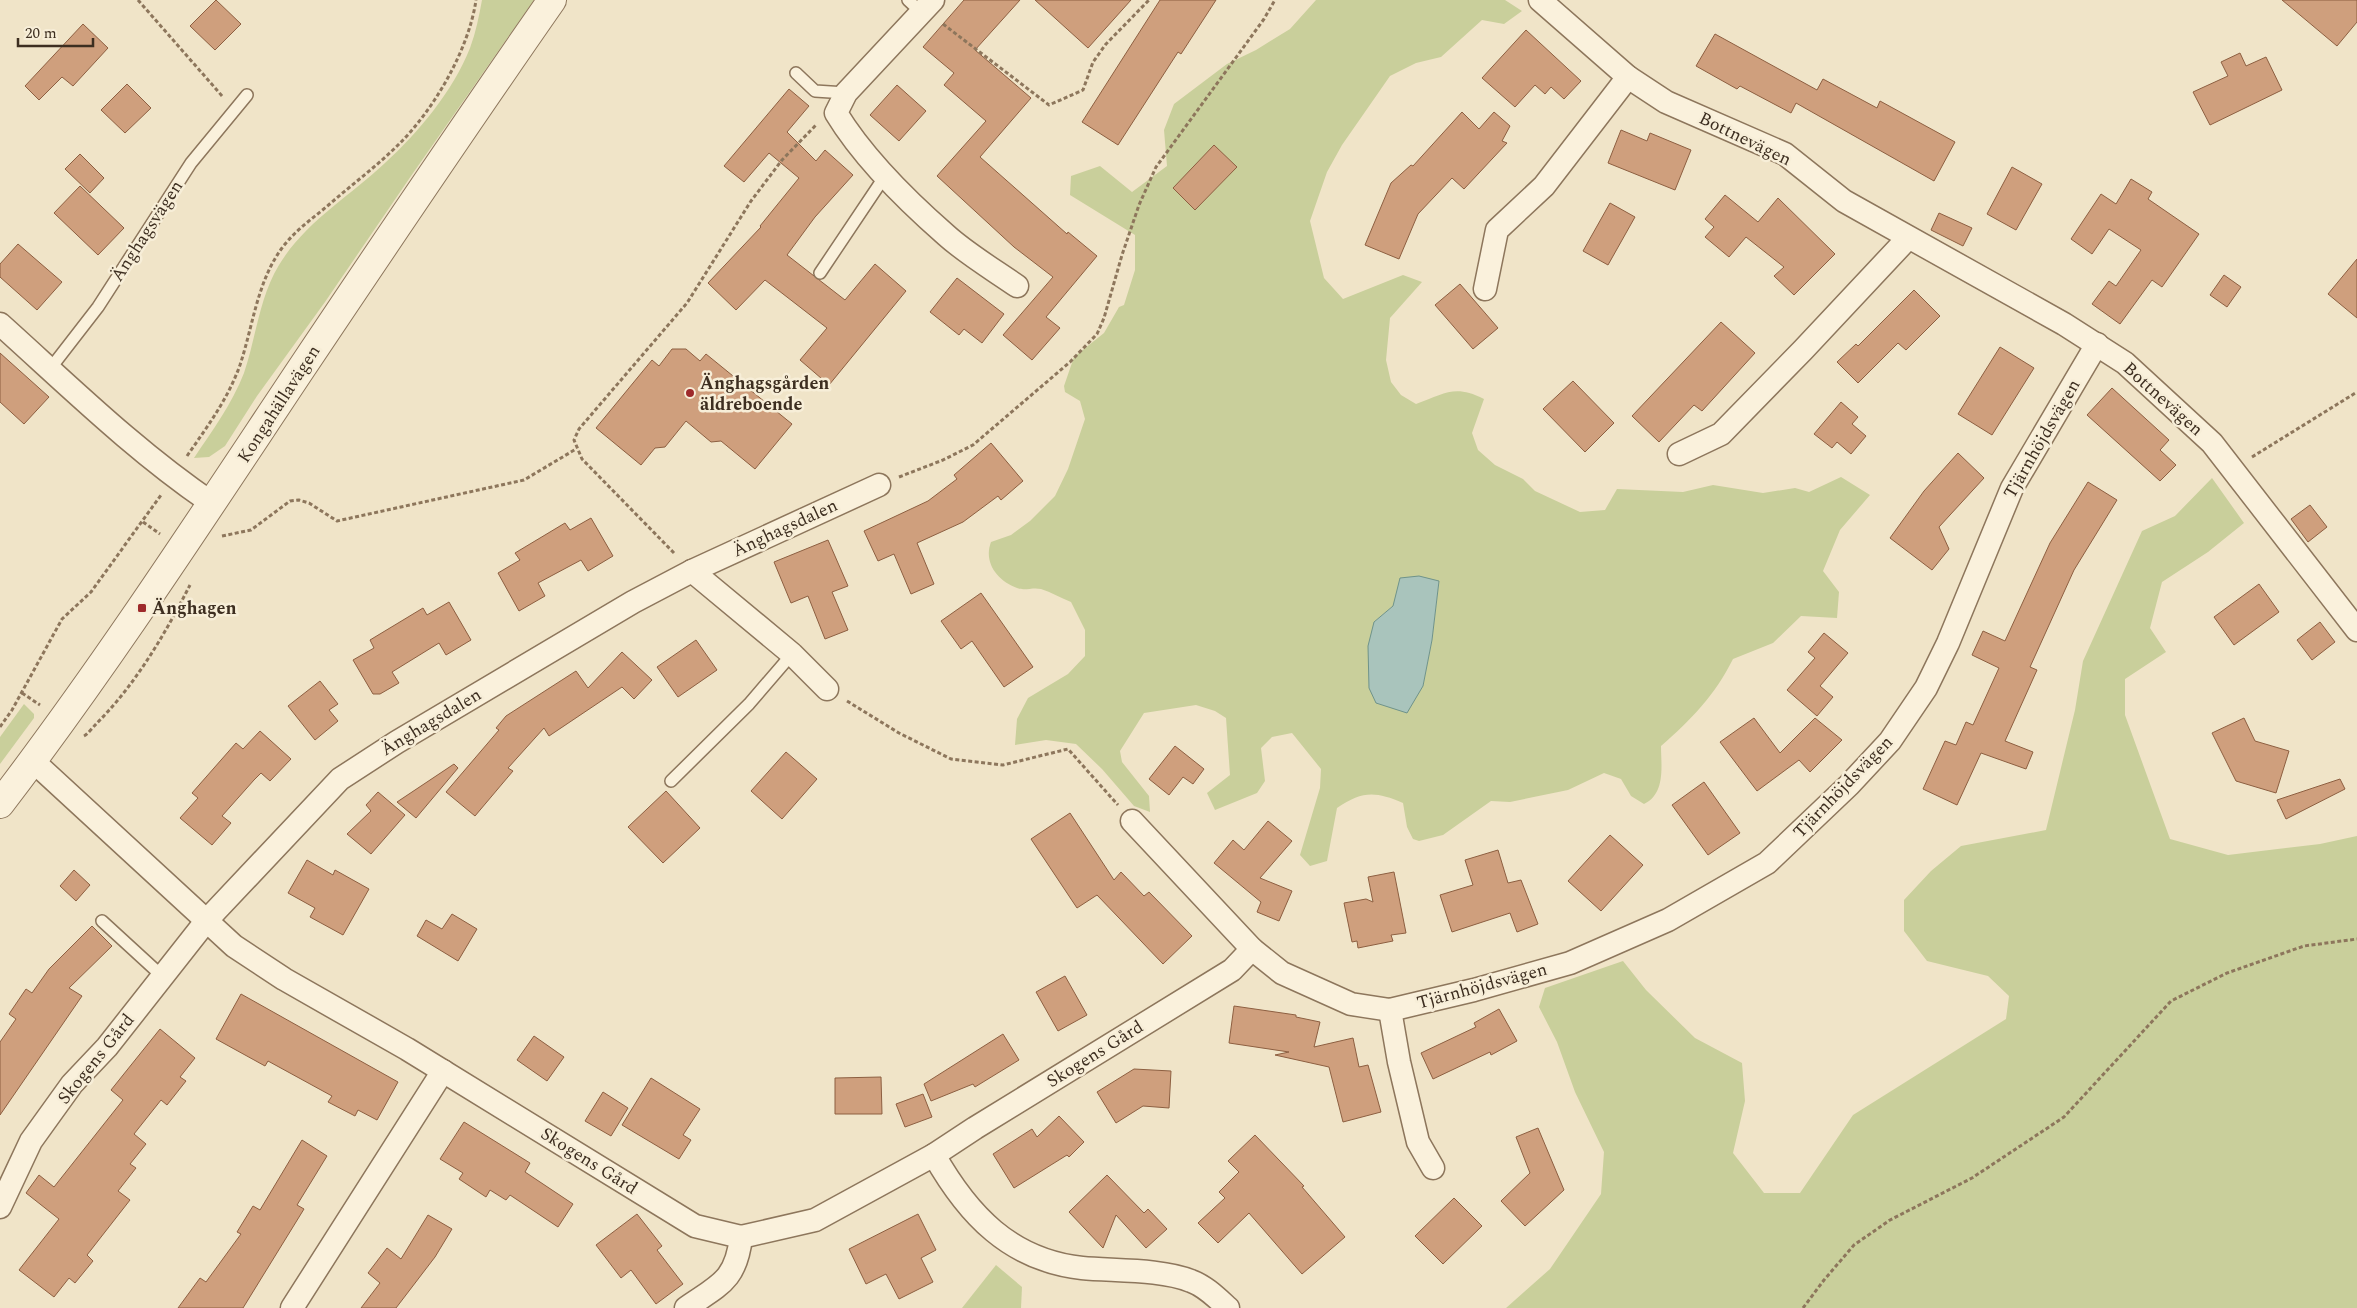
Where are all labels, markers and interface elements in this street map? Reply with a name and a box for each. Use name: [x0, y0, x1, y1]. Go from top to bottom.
scale bar: [18, 15, 92, 47]
text: 20 m: [25, 22, 57, 45]
street label: Bottnevägen: [1694, 105, 1796, 173]
street label: Änghagsvägen: [104, 175, 190, 287]
street label: Kongahällavägen: [231, 340, 327, 468]
street label: Bottnevägen: [2117, 355, 2209, 443]
place label: Änghagsgården äldreboende: [700, 370, 830, 418]
street label: Tjärnhöjdsvägen: [1997, 374, 2087, 504]
marker: Änghagsgården äldreboende: [684, 387, 696, 399]
street label: Änghagsdalen: [728, 492, 842, 564]
place label: Änghagen: [152, 595, 237, 622]
marker: Änghagen: [136, 602, 148, 614]
street label: Änghagsdalen: [375, 681, 487, 763]
street label: Tjärnhöjdsvägen: [1787, 729, 1899, 845]
street label: Tjärnhöjdsvägen: [1414, 956, 1550, 1016]
street label: Skogens Gård: [51, 1008, 141, 1110]
street label: Skogens Gård: [1041, 1013, 1149, 1095]
street label: Skogens Gård: [535, 1120, 643, 1202]

